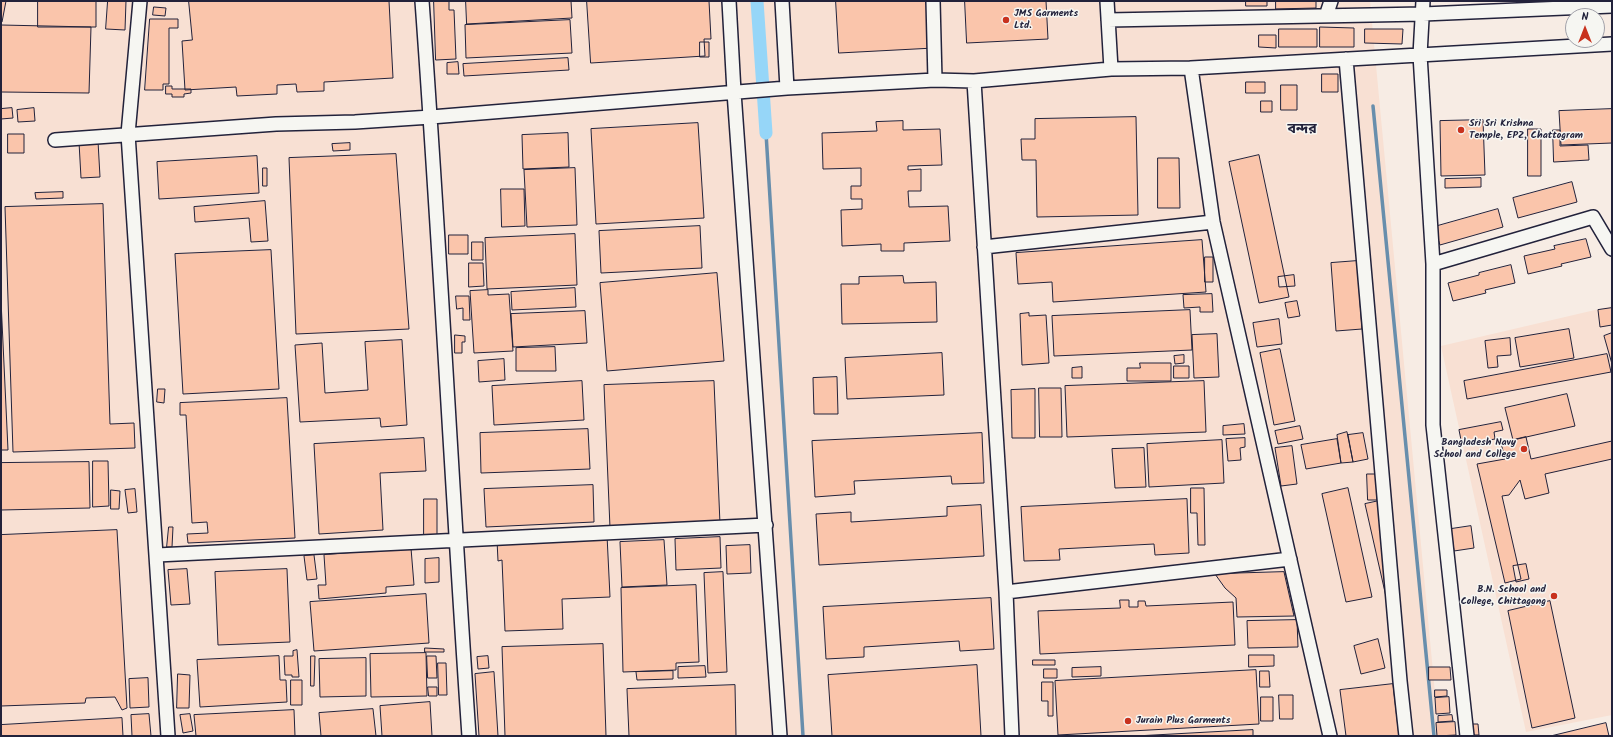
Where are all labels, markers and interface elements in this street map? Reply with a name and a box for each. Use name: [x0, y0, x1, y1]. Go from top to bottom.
place label: JMS Garments Ltd.: [1014, 8, 1078, 32]
north arrow: [1565, 8, 1605, 48]
text: N: [1582, 8, 1588, 26]
marker: JMS Garments Ltd.: [1001, 15, 1011, 25]
place label: Sri Sri Krishna Temple, EPZ, Chattogram: [1469, 118, 1583, 142]
district label: বন্দর: [1287, 123, 1317, 139]
marker: Sri Sri Krishna Temple, EPZ, Chattogram: [1456, 125, 1466, 135]
place label: Bangladesh Navy School and College: [1434, 437, 1516, 460]
marker: Bangladesh Navy School and College: [1519, 444, 1529, 454]
place label: B.N. School and College, Chittagong: [1461, 584, 1546, 608]
marker: B.N. School and College, Chittagong: [1549, 591, 1559, 601]
place label: Jurain Plus Garments: [1136, 715, 1230, 727]
marker: Jurain Plus Garments: [1123, 716, 1133, 726]

